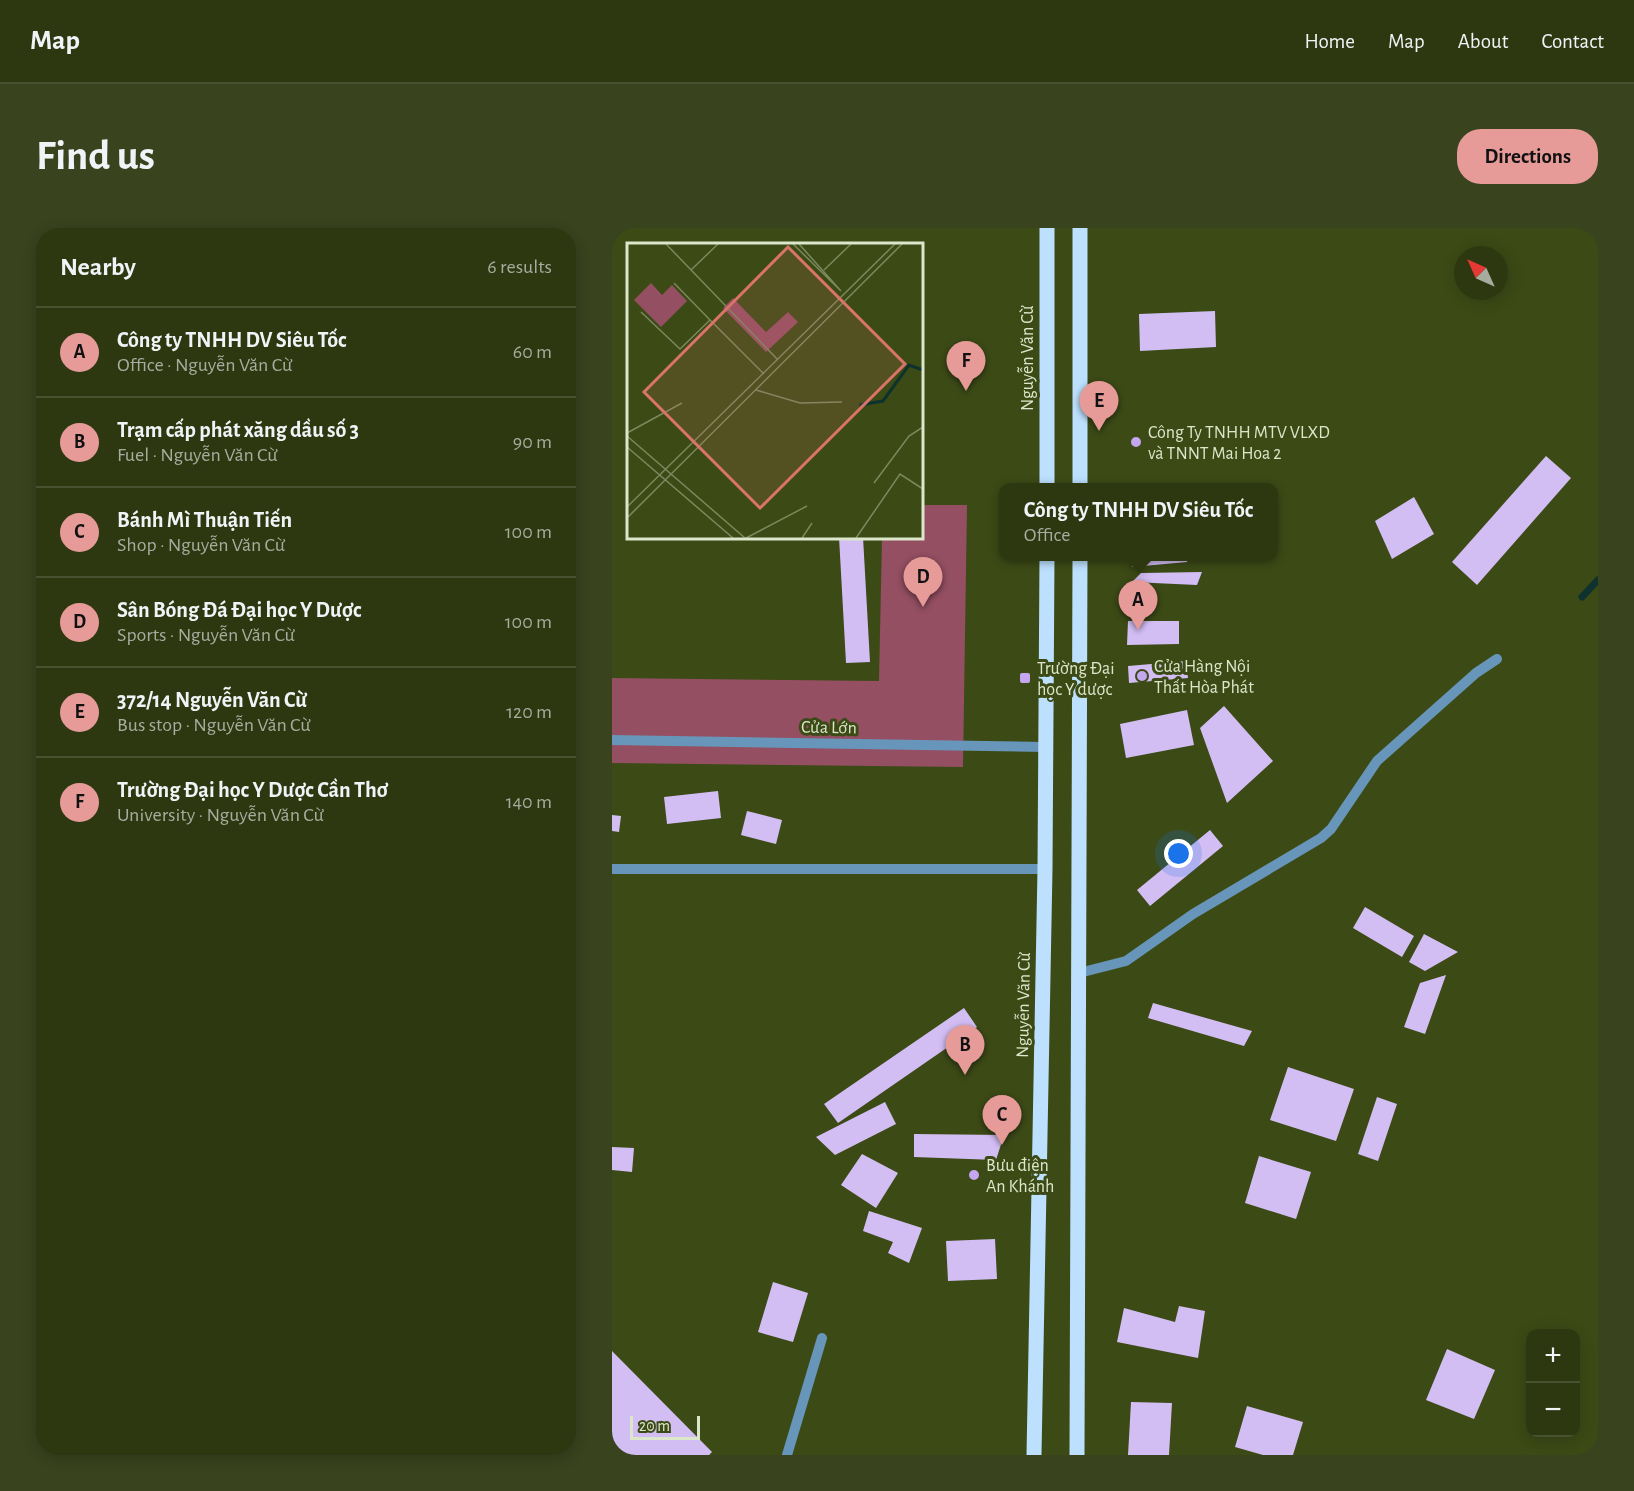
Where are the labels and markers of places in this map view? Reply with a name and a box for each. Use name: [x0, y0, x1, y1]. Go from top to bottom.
pin: F: [946, 342, 986, 391]
pin: E: [1080, 382, 1118, 431]
place label: Công Ty TNHH MTV VLXD và TNNT Mai Hoa 2: [1148, 424, 1330, 463]
marker: Công Ty TNHH MTV VLXD và TNNT Mai Hoa 2: [1129, 435, 1143, 449]
pin: D: [904, 558, 942, 607]
pin: A: [1118, 580, 1158, 630]
place label: Cửa Hàng Nội Thất Hòa Phát: [1154, 658, 1254, 697]
place label: Trường Đại học Y dược: [1037, 660, 1115, 699]
marker: Cửa Hàng Nội Thất Hòa Phát: [1135, 669, 1149, 683]
marker: Trường Đại học Y dược: [1018, 671, 1032, 685]
pin: B: [946, 1026, 984, 1075]
pin: C: [982, 1096, 1022, 1145]
place label: Bưu điện An Khánh: [986, 1157, 1054, 1196]
marker: Bưu điện An Khánh: [967, 1168, 981, 1182]

